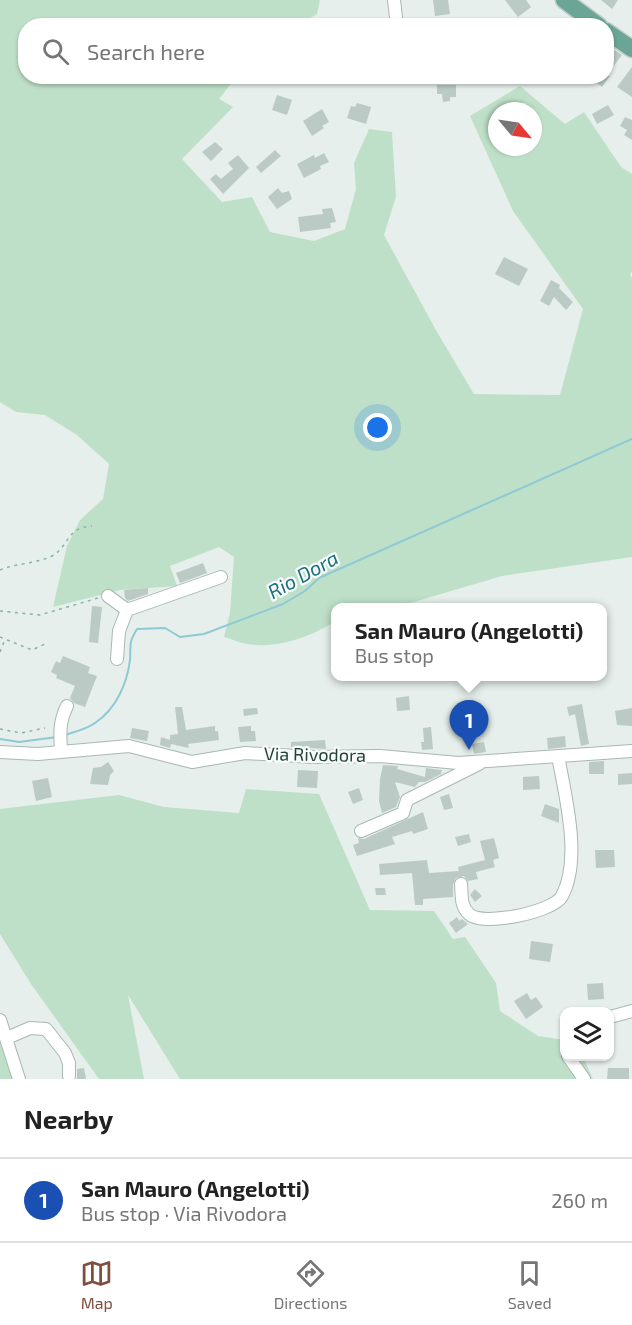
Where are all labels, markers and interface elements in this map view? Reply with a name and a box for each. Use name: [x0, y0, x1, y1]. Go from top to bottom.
search box: [18, 18, 614, 84]
icon: search: [39, 35, 72, 68]
text: Search here: [87, 38, 205, 64]
north arrow: [488, 102, 542, 156]
your location: [363, 413, 392, 442]
water label: Rio Dora: [263, 545, 342, 603]
popup: [331, 603, 607, 681]
text: San Mauro (Angelotti): [355, 617, 583, 643]
text: Bus stop: [355, 643, 434, 667]
pin: 1: [450, 700, 488, 750]
street label: Via Rivodora: [264, 742, 366, 766]
map controls: [560, 1007, 614, 1061]
button: layers: [560, 1007, 614, 1061]
text: Nearby: [24, 1103, 113, 1134]
text: San Mauro (Angelotti): [81, 1175, 310, 1201]
text: 1: [39, 1188, 48, 1212]
text: 260 m: [551, 1188, 608, 1212]
text: Bus stop · Via Rivodora: [81, 1201, 287, 1225]
tab: Map: [80, 1257, 113, 1312]
tab: Directions: [274, 1257, 347, 1312]
tab: Saved: [508, 1257, 552, 1312]

